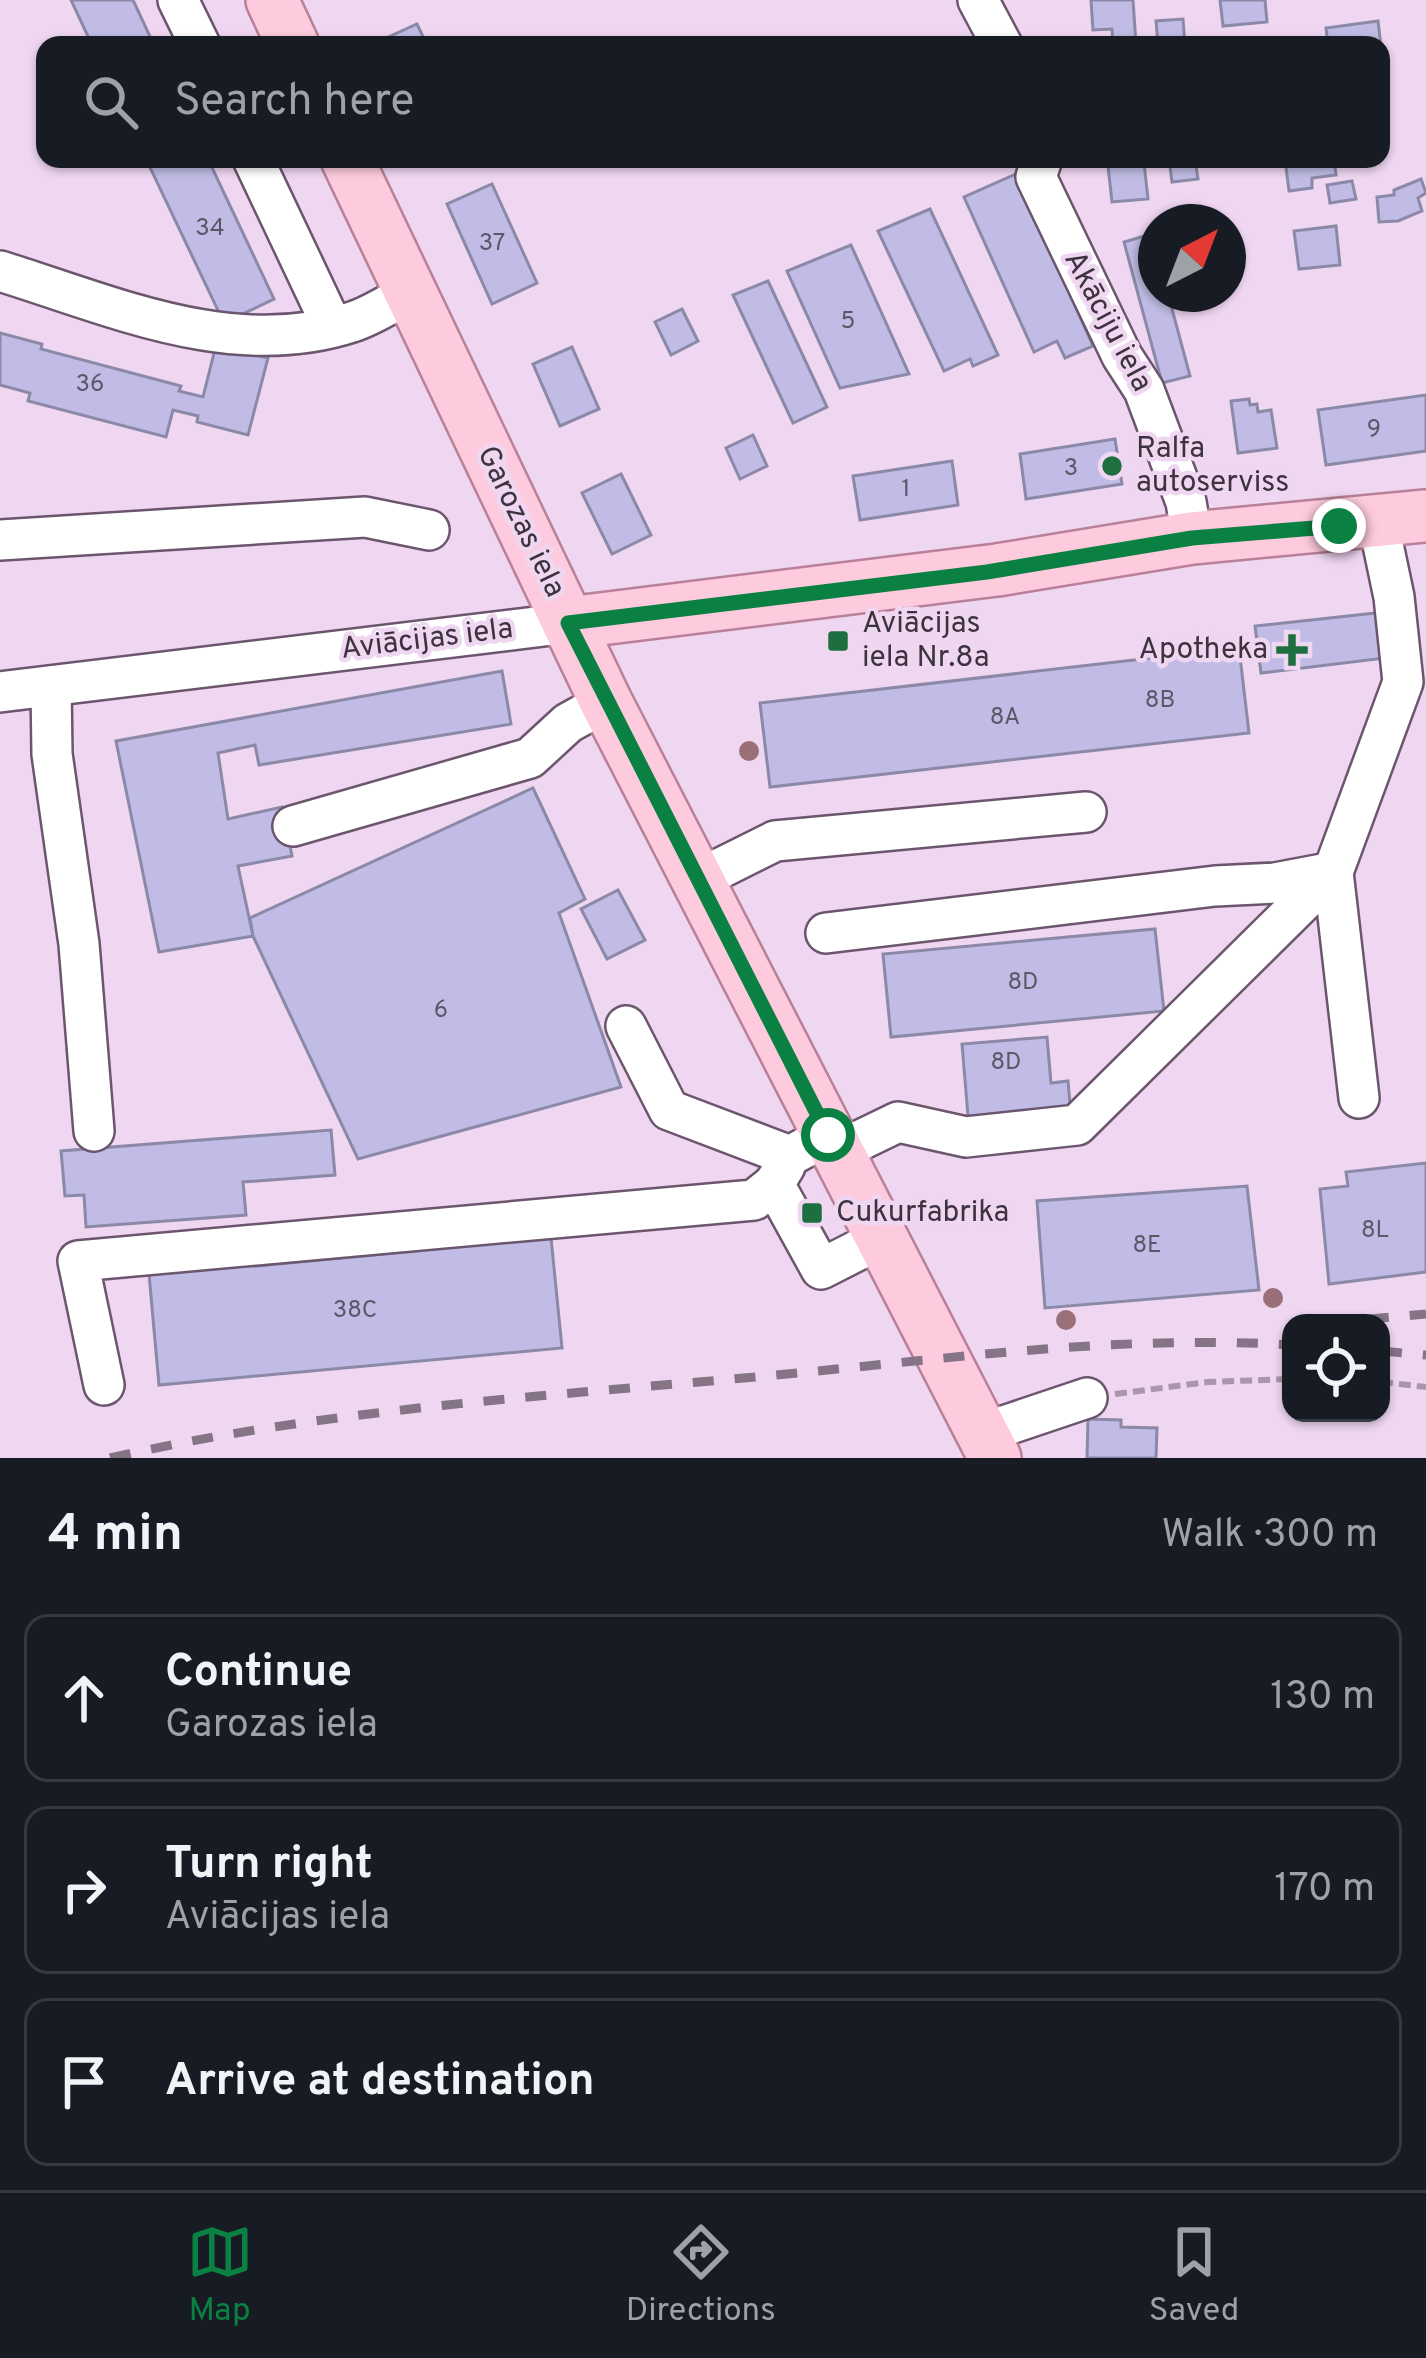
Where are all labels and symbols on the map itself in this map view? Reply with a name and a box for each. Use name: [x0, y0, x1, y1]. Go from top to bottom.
north arrow: [1138, 204, 1246, 312]
house number: 34: [195, 214, 225, 244]
house number: 37: [479, 229, 505, 259]
street label: Akāciju iela: [1055, 245, 1159, 399]
house number: 5: [841, 307, 855, 337]
house number: 36: [76, 370, 104, 400]
house number: 9: [1367, 415, 1381, 445]
place label: Ralfa autoserviss: [1136, 431, 1289, 502]
street label: Garozas iela: [468, 440, 572, 604]
marker: Ralfa autoserviss: [1099, 453, 1125, 479]
house number: 3: [1064, 454, 1078, 484]
house number: 1: [902, 475, 910, 505]
route end: [1312, 499, 1366, 553]
place label: Aviācijas iela Nr.8a: [862, 606, 990, 677]
street label: Aviācijas iela: [339, 611, 515, 669]
marker: Aviācijas iela Nr.8a: [825, 628, 851, 654]
place label: Apotheka: [1139, 632, 1268, 669]
marker: Apotheka: [1279, 637, 1305, 663]
house number: 8B: [1145, 686, 1175, 716]
house number: 8A: [990, 703, 1020, 733]
house number: 8D: [1008, 968, 1038, 998]
house number: 6: [434, 996, 448, 1026]
house number: 8D: [991, 1048, 1021, 1078]
route start: [801, 1108, 855, 1162]
place label: Cukurfabrika: [836, 1195, 1009, 1232]
marker: Cukurfabrika: [799, 1200, 825, 1226]
house number: 8L: [1361, 1216, 1389, 1246]
house number: 8E: [1133, 1231, 1161, 1261]
house number: 38C: [333, 1296, 377, 1326]

